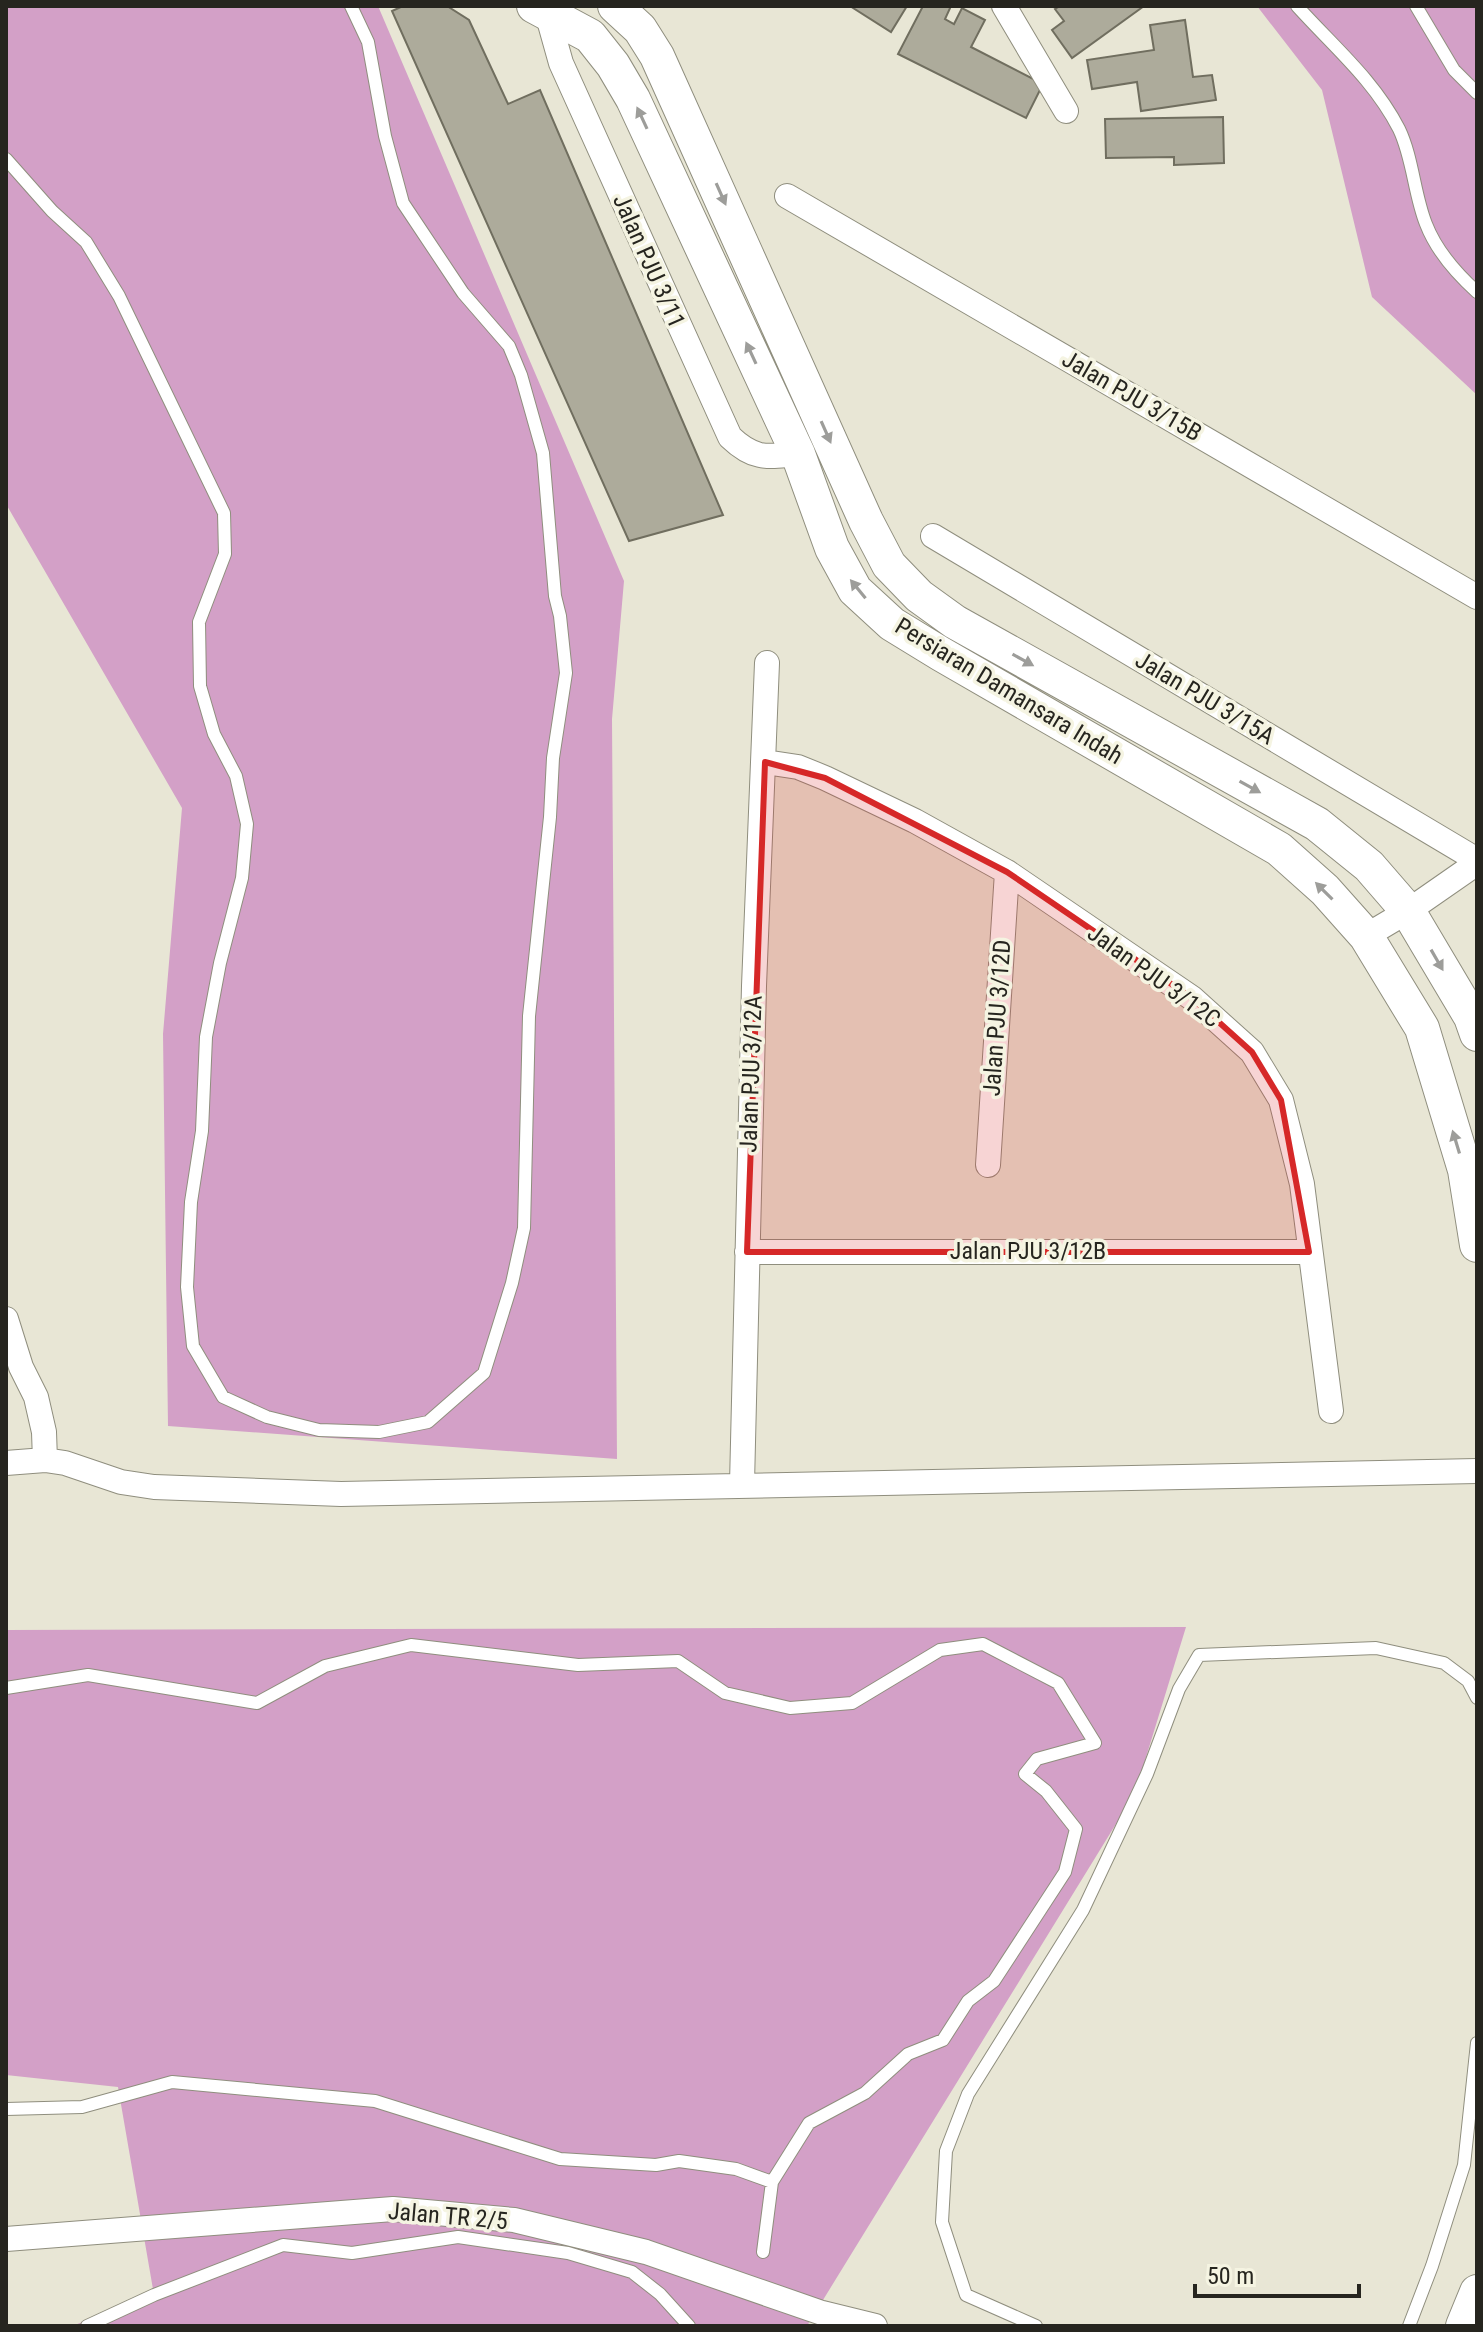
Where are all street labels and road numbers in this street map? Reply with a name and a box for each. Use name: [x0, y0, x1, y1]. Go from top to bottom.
street label: Jalan PJU 3/11: [607, 190, 691, 332]
street label: Jalan PJU 3/15B: [1057, 345, 1207, 447]
street label: Persiaran Damansara Indah: [890, 612, 1128, 770]
street label: Jalan PJU 3/15A: [1130, 646, 1280, 751]
street label: Jalan PJU 3/12C: [1082, 919, 1226, 1033]
street label: Jalan PJU 3/12D: [978, 939, 1016, 1097]
street label: Jalan PJU 3/12A: [734, 995, 768, 1153]
street label: Jalan PJU 3/12B: [950, 1237, 1106, 1265]
street label: Jalan TR 2/5: [387, 2197, 509, 2235]

